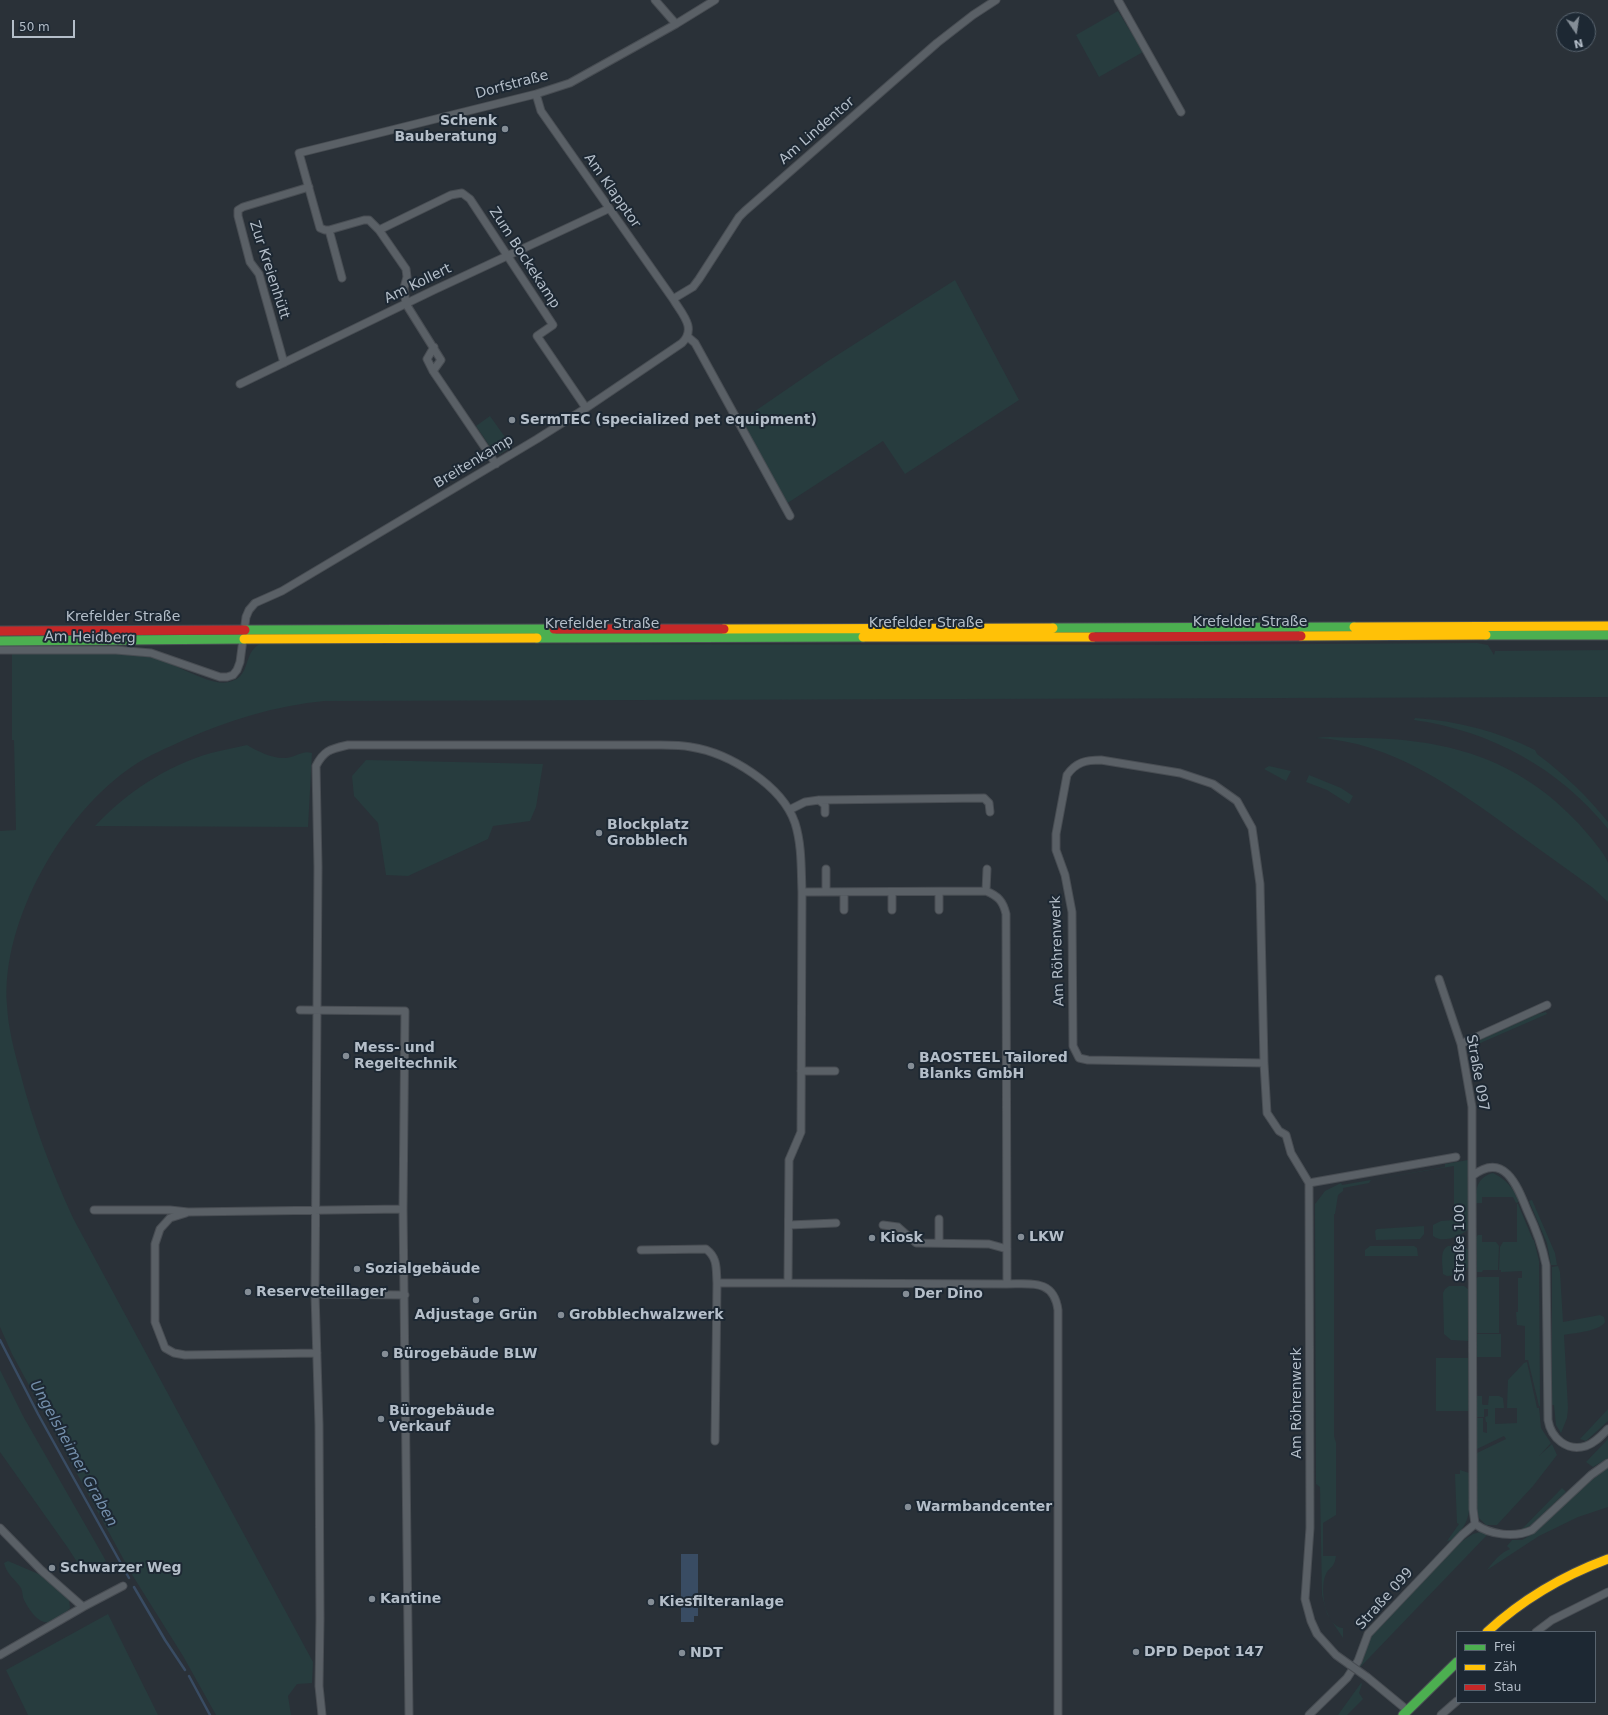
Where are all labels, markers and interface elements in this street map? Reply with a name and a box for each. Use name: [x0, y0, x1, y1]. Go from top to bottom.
scale bar: [14, 12, 77, 38]
north arrow: [1556, 12, 1596, 52]
text: 50 m: [19, 20, 50, 34]
text: N: [1573, 36, 1585, 51]
street label: Dorfstraße: [474, 67, 550, 103]
street label: Am Lindentor: [776, 94, 858, 168]
place label: Schenk Bauberatung: [394, 113, 497, 146]
marker: Schenk Bauberatung: [500, 124, 510, 134]
street label: Am Klapptor: [580, 151, 644, 231]
street label: Zum Bockekamp: [485, 204, 563, 312]
street label: Zur Kreienhütt: [245, 219, 293, 321]
street label: Am Kollert: [382, 261, 454, 307]
place label: SermTEC (specialized pet equipment): [520, 412, 817, 428]
marker: SermTEC (specialized pet equipment): [507, 415, 517, 425]
street label: Breitenkamp: [431, 432, 517, 492]
street label: Krefelder Straße: [66, 609, 180, 625]
street label: Krefelder Straße: [1193, 614, 1307, 630]
street label: Krefelder Straße: [869, 615, 983, 631]
street label: Krefelder Straße: [545, 616, 659, 632]
street label: Am Heidberg: [44, 629, 136, 647]
place label: Blockplatz Grobblech: [607, 817, 689, 850]
marker: Blockplatz Grobblech: [594, 828, 604, 838]
street label: Am Röhrenwerk: [1048, 895, 1068, 1007]
street label: Straße 097: [1462, 1033, 1492, 1113]
place label: Mess- und Regeltechnik: [354, 1040, 457, 1072]
place label: BAOSTEEL Tailored Blanks GmbH: [919, 1050, 1068, 1082]
marker: Mess- und Regeltechnik: [341, 1051, 351, 1061]
marker: BAOSTEEL Tailored Blanks GmbH: [906, 1061, 916, 1071]
street label: Straße 100: [1452, 1204, 1468, 1282]
place label: LKW: [1029, 1229, 1064, 1245]
place label: Kiosk: [880, 1230, 923, 1246]
marker: LKW: [1016, 1232, 1026, 1242]
marker: Kiosk: [867, 1233, 877, 1243]
place label: Sozialgebäude: [365, 1261, 480, 1277]
marker: Sozialgebäude: [352, 1264, 362, 1274]
place label: Reserveteillager: [256, 1284, 386, 1300]
place label: Der Dino: [914, 1286, 983, 1302]
marker: Reserveteillager: [243, 1287, 253, 1297]
marker: Der Dino: [901, 1289, 911, 1299]
marker: Adjustage Grün: [471, 1295, 481, 1305]
place label: Adjustage Grün: [415, 1307, 537, 1323]
place label: Grobblechwalzwerk: [569, 1307, 724, 1323]
marker: Grobblechwalzwerk: [556, 1310, 566, 1320]
place label: Bürogebäude BLW: [393, 1346, 537, 1362]
street label: Am Röhrenwerk: [1289, 1347, 1305, 1459]
marker: Bürogebäude BLW: [380, 1349, 390, 1359]
water label: Ungelsheimer Graben: [25, 1378, 121, 1530]
place label: Bürogebäude Verkauf: [389, 1403, 495, 1436]
marker: Bürogebäude Verkauf: [376, 1414, 386, 1424]
place label: Warmbandcenter: [916, 1499, 1052, 1515]
marker: Warmbandcenter: [903, 1502, 913, 1512]
place label: Schwarzer Weg: [60, 1560, 182, 1576]
marker: Schwarzer Weg: [47, 1563, 57, 1573]
street label: Straße 099: [1353, 1565, 1417, 1633]
place label: Kantine: [380, 1591, 441, 1607]
marker: Kantine: [367, 1594, 377, 1604]
place label: Kiesfilteranlage: [659, 1594, 784, 1610]
marker: Kiesfilteranlage: [646, 1597, 656, 1607]
legend: [1456, 1631, 1596, 1703]
text: Frei: [1494, 1640, 1515, 1654]
place label: DPD Depot 147: [1144, 1644, 1264, 1660]
place label: NDT: [690, 1645, 723, 1661]
marker: DPD Depot 147: [1131, 1647, 1141, 1657]
marker: NDT: [677, 1648, 687, 1658]
text: Zäh: [1494, 1660, 1517, 1674]
text: Stau: [1494, 1680, 1521, 1694]

